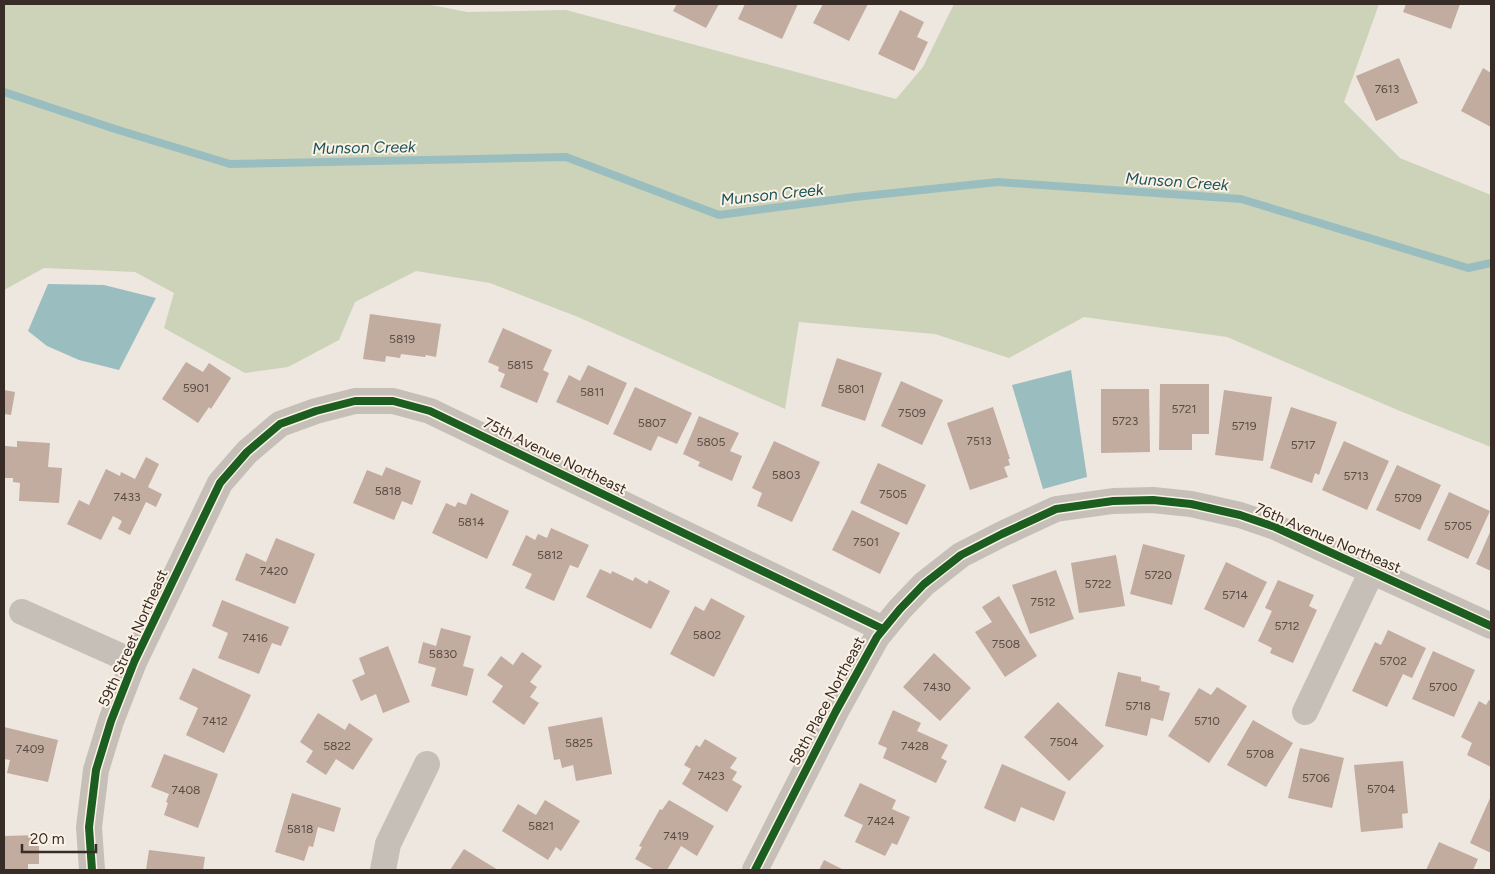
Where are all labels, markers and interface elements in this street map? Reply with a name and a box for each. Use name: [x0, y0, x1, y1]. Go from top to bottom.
house number: 7613: [1375, 82, 1399, 96]
water label: Munson Creek: [312, 137, 417, 158]
water label: Munson Creek: [1125, 168, 1230, 195]
water label: Munson Creek: [720, 180, 826, 209]
house number: 5819: [389, 332, 415, 346]
house number: 5815: [507, 358, 533, 372]
house number: 5901: [183, 381, 209, 395]
house number: 5801: [838, 382, 864, 396]
house number: 5811: [580, 385, 604, 399]
house number: 5721: [1171, 402, 1197, 416]
house number: 7509: [898, 406, 926, 420]
street label: 75th Avenue Northeast: [481, 414, 630, 499]
house number: 5723: [1112, 414, 1138, 428]
house number: 5807: [638, 416, 667, 430]
house number: 5719: [1231, 419, 1257, 433]
house number: 7513: [967, 434, 991, 448]
house number: 5805: [697, 435, 726, 449]
house number: 5717: [1291, 438, 1316, 452]
house number: 5803: [772, 468, 800, 482]
house number: 5713: [1344, 469, 1368, 483]
house number: 5818: [375, 484, 401, 498]
house number: 7505: [879, 487, 907, 501]
house number: 7433: [114, 490, 140, 504]
house number: 5709: [1394, 491, 1422, 505]
street label: 76th Avenue Northeast: [1252, 499, 1404, 577]
house number: 5814: [458, 515, 485, 529]
house number: 5705: [1444, 519, 1472, 533]
house number: 7501: [853, 535, 879, 549]
house number: 5812: [537, 548, 563, 562]
house number: 7420: [260, 564, 288, 578]
street label: 59th Street Northeast: [95, 566, 172, 709]
house number: 5720: [1144, 568, 1172, 582]
house number: 5722: [1085, 577, 1111, 591]
house number: 5714: [1222, 588, 1248, 602]
house number: 7512: [1030, 595, 1056, 609]
house number: 5712: [1274, 619, 1300, 633]
house number: 5802: [693, 628, 721, 642]
house number: 7416: [242, 631, 268, 645]
street label: 58th Place Northeast: [785, 633, 869, 768]
house number: 7508: [992, 637, 1020, 651]
house number: 5830: [429, 647, 458, 661]
house number: 5702: [1379, 654, 1407, 668]
house number: 7430: [923, 680, 951, 694]
house number: 5700: [1429, 680, 1458, 694]
house number: 5718: [1125, 699, 1151, 713]
house number: 7412: [202, 714, 228, 728]
house number: 5710: [1194, 714, 1220, 728]
house number: 7504: [1050, 735, 1079, 749]
house number: 5825: [565, 736, 593, 750]
house number: 5822: [323, 739, 351, 753]
house number: 7428: [901, 739, 929, 753]
house number: 7409: [16, 742, 44, 756]
house number: 5708: [1246, 747, 1274, 761]
house number: 7423: [697, 769, 725, 783]
house number: 5706: [1302, 771, 1330, 785]
house number: 5704: [1367, 782, 1396, 796]
house number: 7408: [172, 783, 200, 797]
house number: 7424: [867, 814, 896, 828]
house number: 5821: [528, 819, 554, 833]
scale bar: [22, 822, 96, 854]
house number: 5818: [287, 822, 313, 836]
house number: 7419: [663, 829, 689, 843]
text: 20 m: [30, 830, 64, 848]

